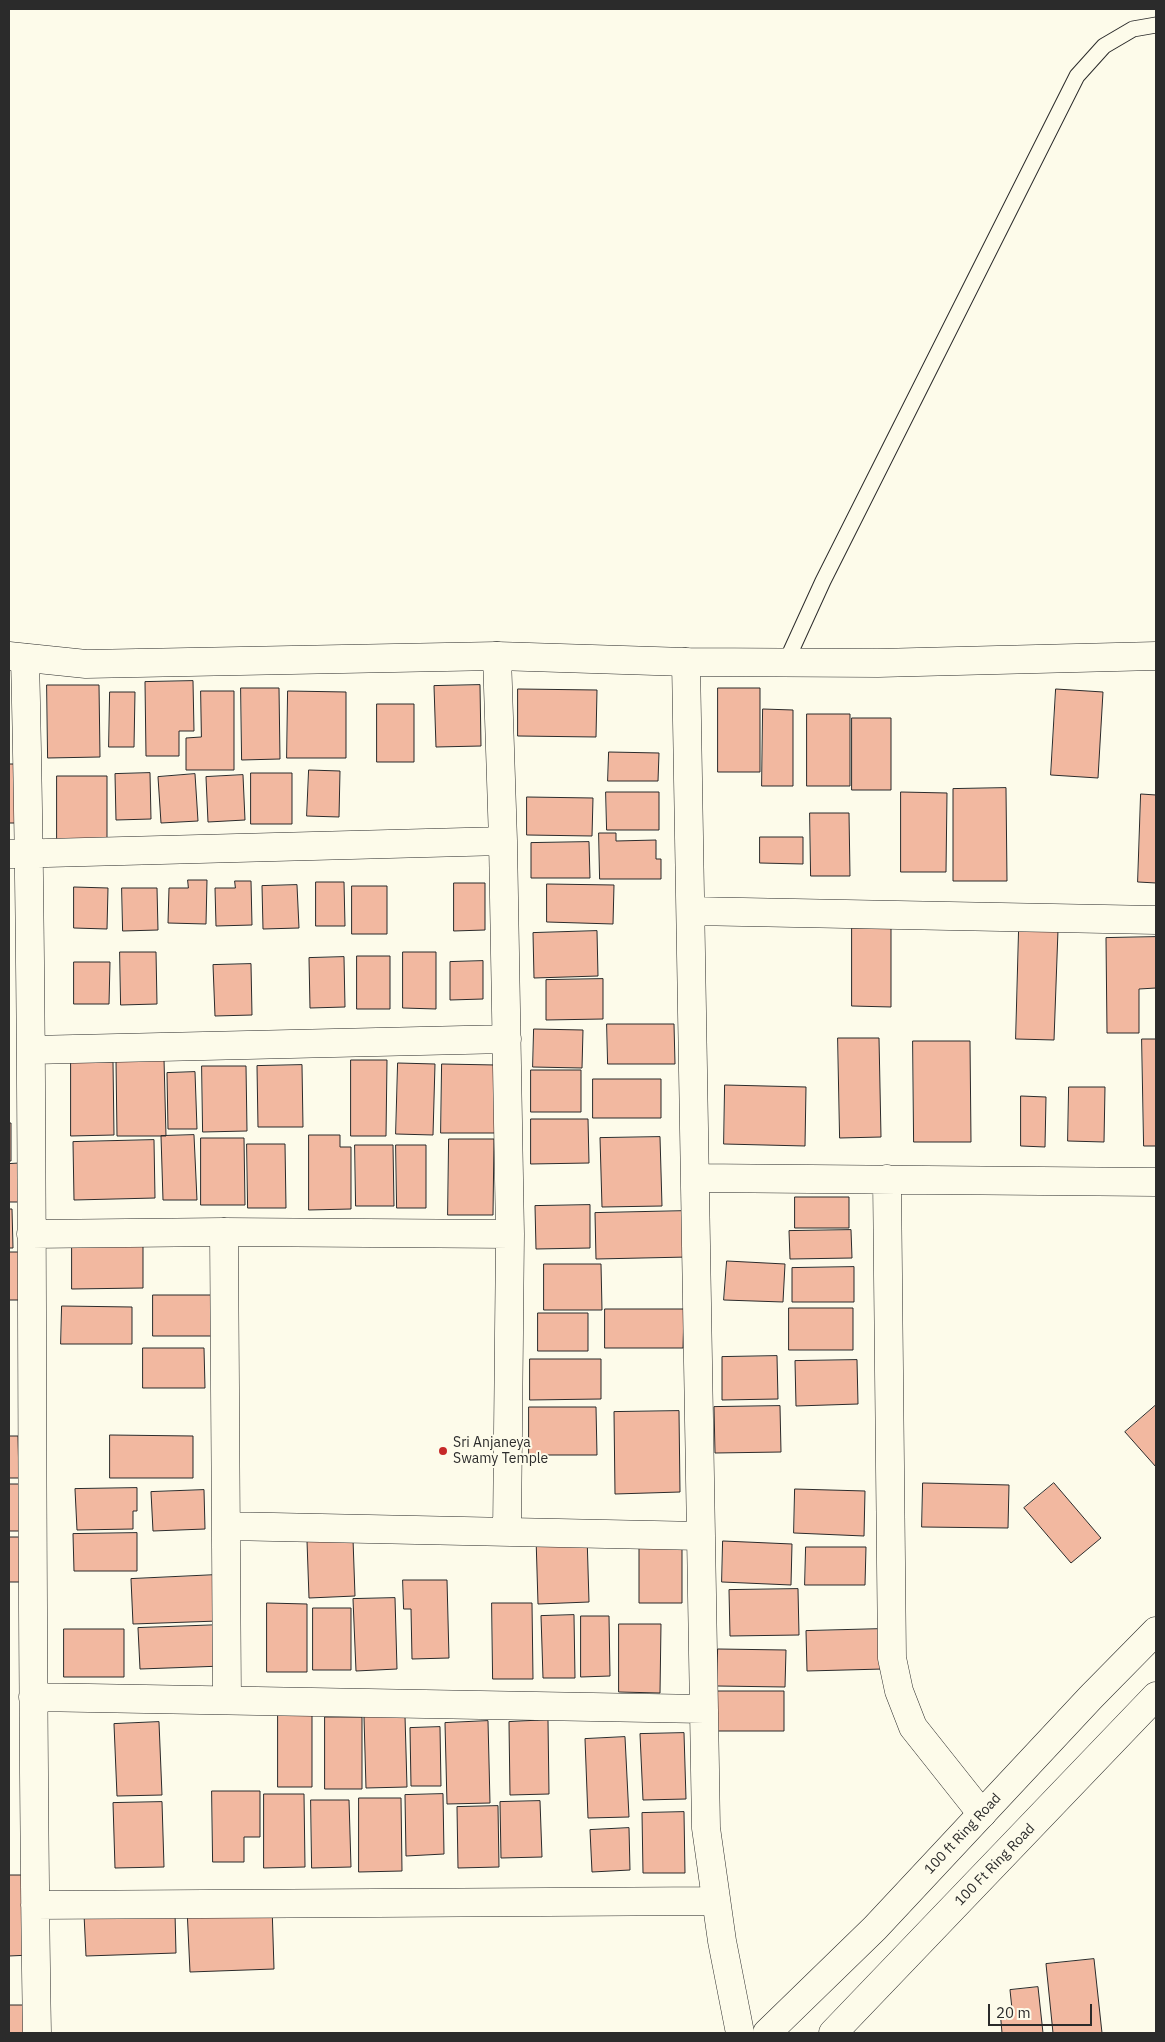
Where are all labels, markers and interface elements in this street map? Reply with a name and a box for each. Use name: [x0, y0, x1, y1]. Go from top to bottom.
place label: Sri Anjaneya Swamy Temple: [453, 1435, 548, 1468]
marker: Sri Anjaneya Swamy Temple: [437, 1445, 449, 1457]
street label: 100 ft Ring Road: [921, 1790, 1005, 1878]
street label: 100 Ft Ring Road: [952, 1820, 1038, 1910]
scale bar: [990, 1994, 1094, 2026]
text: 20 m: [996, 2003, 1031, 2022]

